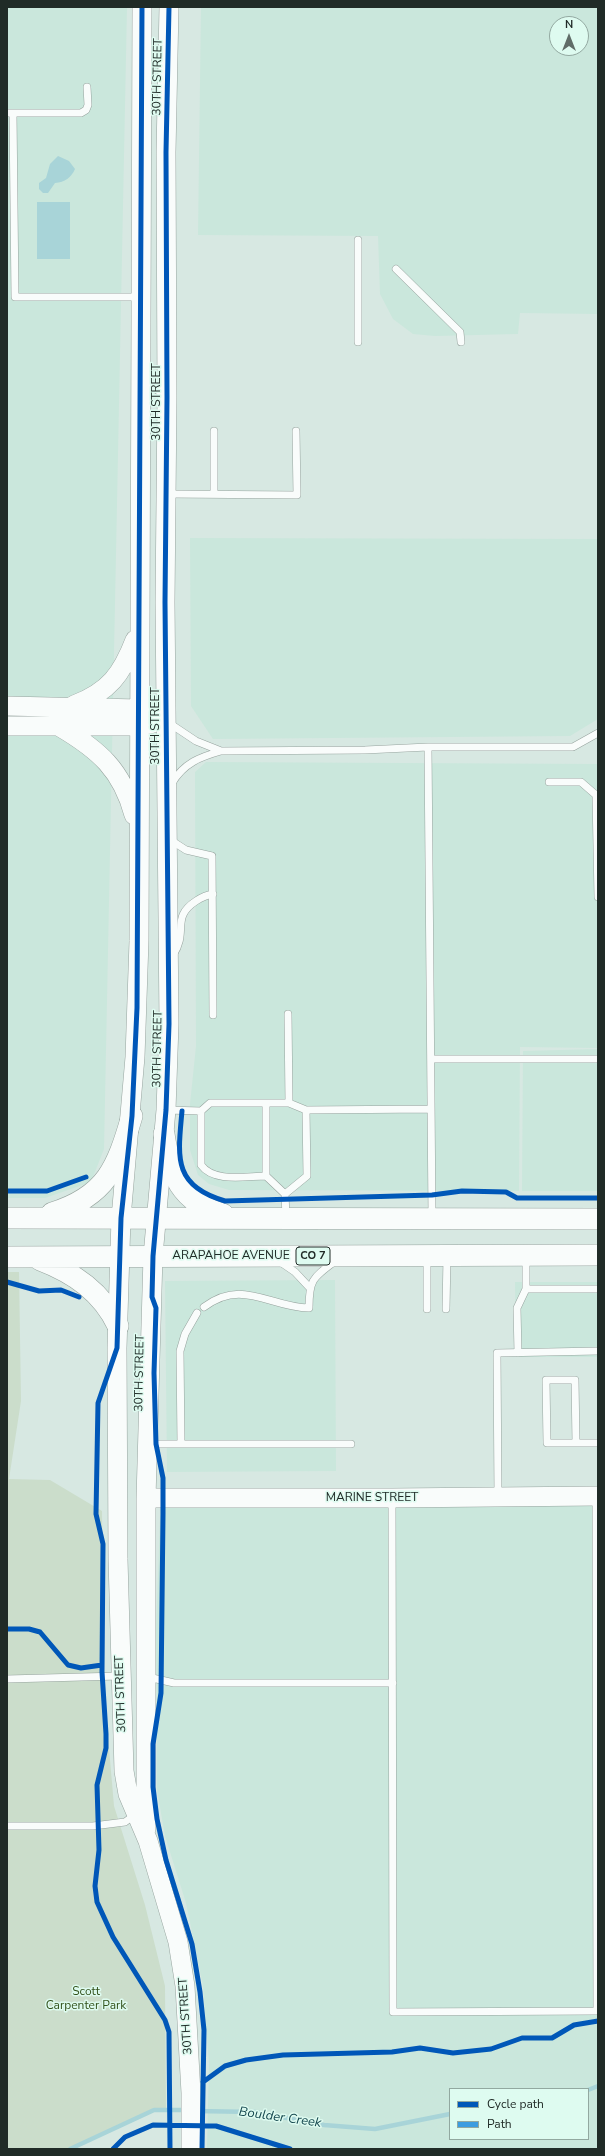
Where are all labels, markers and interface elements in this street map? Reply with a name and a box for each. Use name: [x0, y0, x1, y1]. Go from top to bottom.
north arrow: [549, 16, 589, 56]
text: N: [565, 17, 573, 32]
street label: 30TH STREET: [150, 38, 166, 116]
street label: 30TH STREET: [150, 363, 164, 441]
street label: 30TH STREET: [149, 687, 163, 765]
street label: 30TH STREET: [150, 1010, 166, 1088]
road number: CO 7: [296, 1247, 330, 1265]
street label: ARAPAHOE AVENUE: [172, 1249, 290, 1263]
street label: 30TH STREET: [132, 1334, 148, 1412]
street label: MARINE STREET: [326, 1491, 418, 1505]
street label: 30TH STREET: [112, 1655, 130, 1733]
street label: 30TH STREET: [176, 1977, 196, 2055]
park label: Scott Carpenter Park: [46, 1985, 126, 2013]
legend: [449, 2088, 589, 2140]
text: Cycle path: [487, 2096, 544, 2112]
water label: Boulder Creek: [238, 2104, 322, 2132]
text: Path: [487, 2116, 512, 2132]

